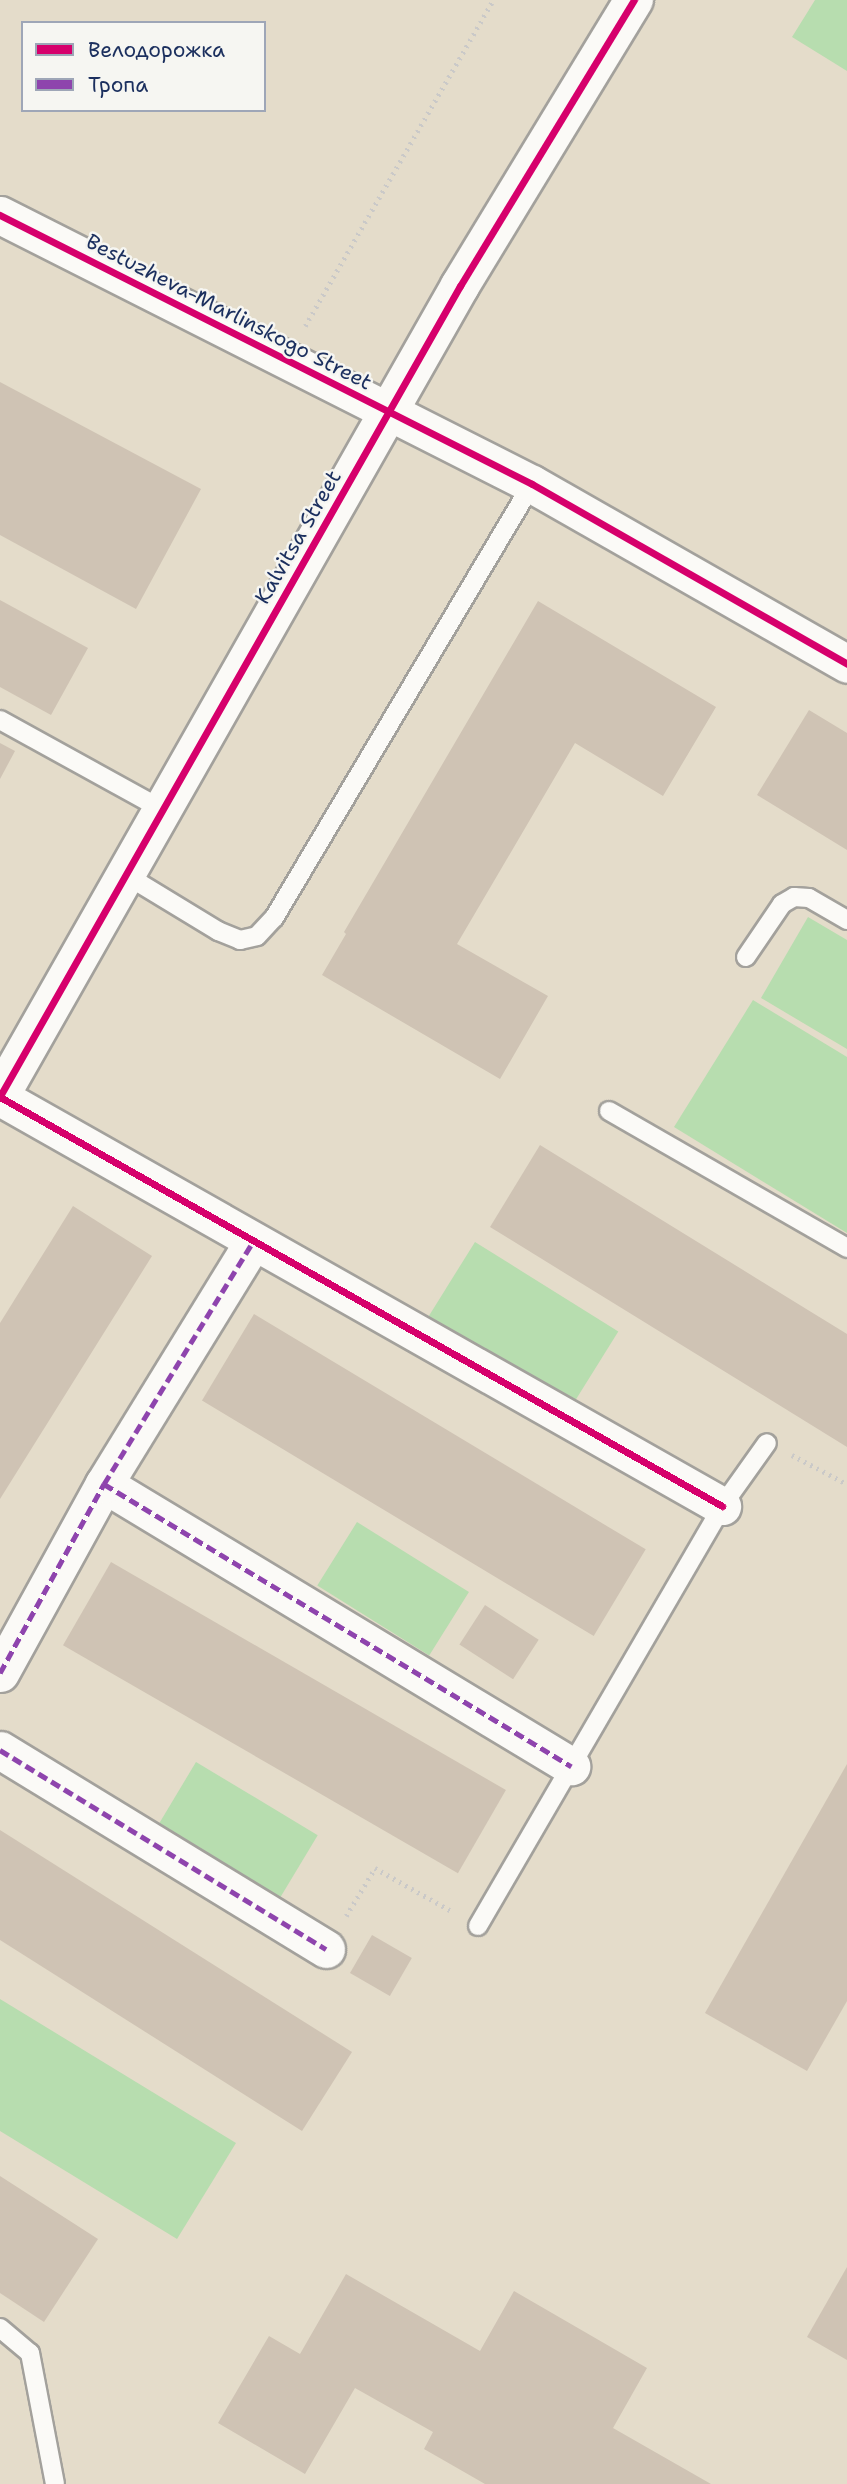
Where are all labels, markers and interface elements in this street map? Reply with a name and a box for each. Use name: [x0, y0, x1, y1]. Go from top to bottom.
legend: [21, 21, 266, 112]
text: Велодорожка: [88, 36, 225, 64]
text: Тропа: [88, 71, 148, 99]
street label: Bestuzheva-Marlinskogo Street: [82, 229, 376, 395]
street label: Kalvitsa Street: [250, 466, 346, 608]

